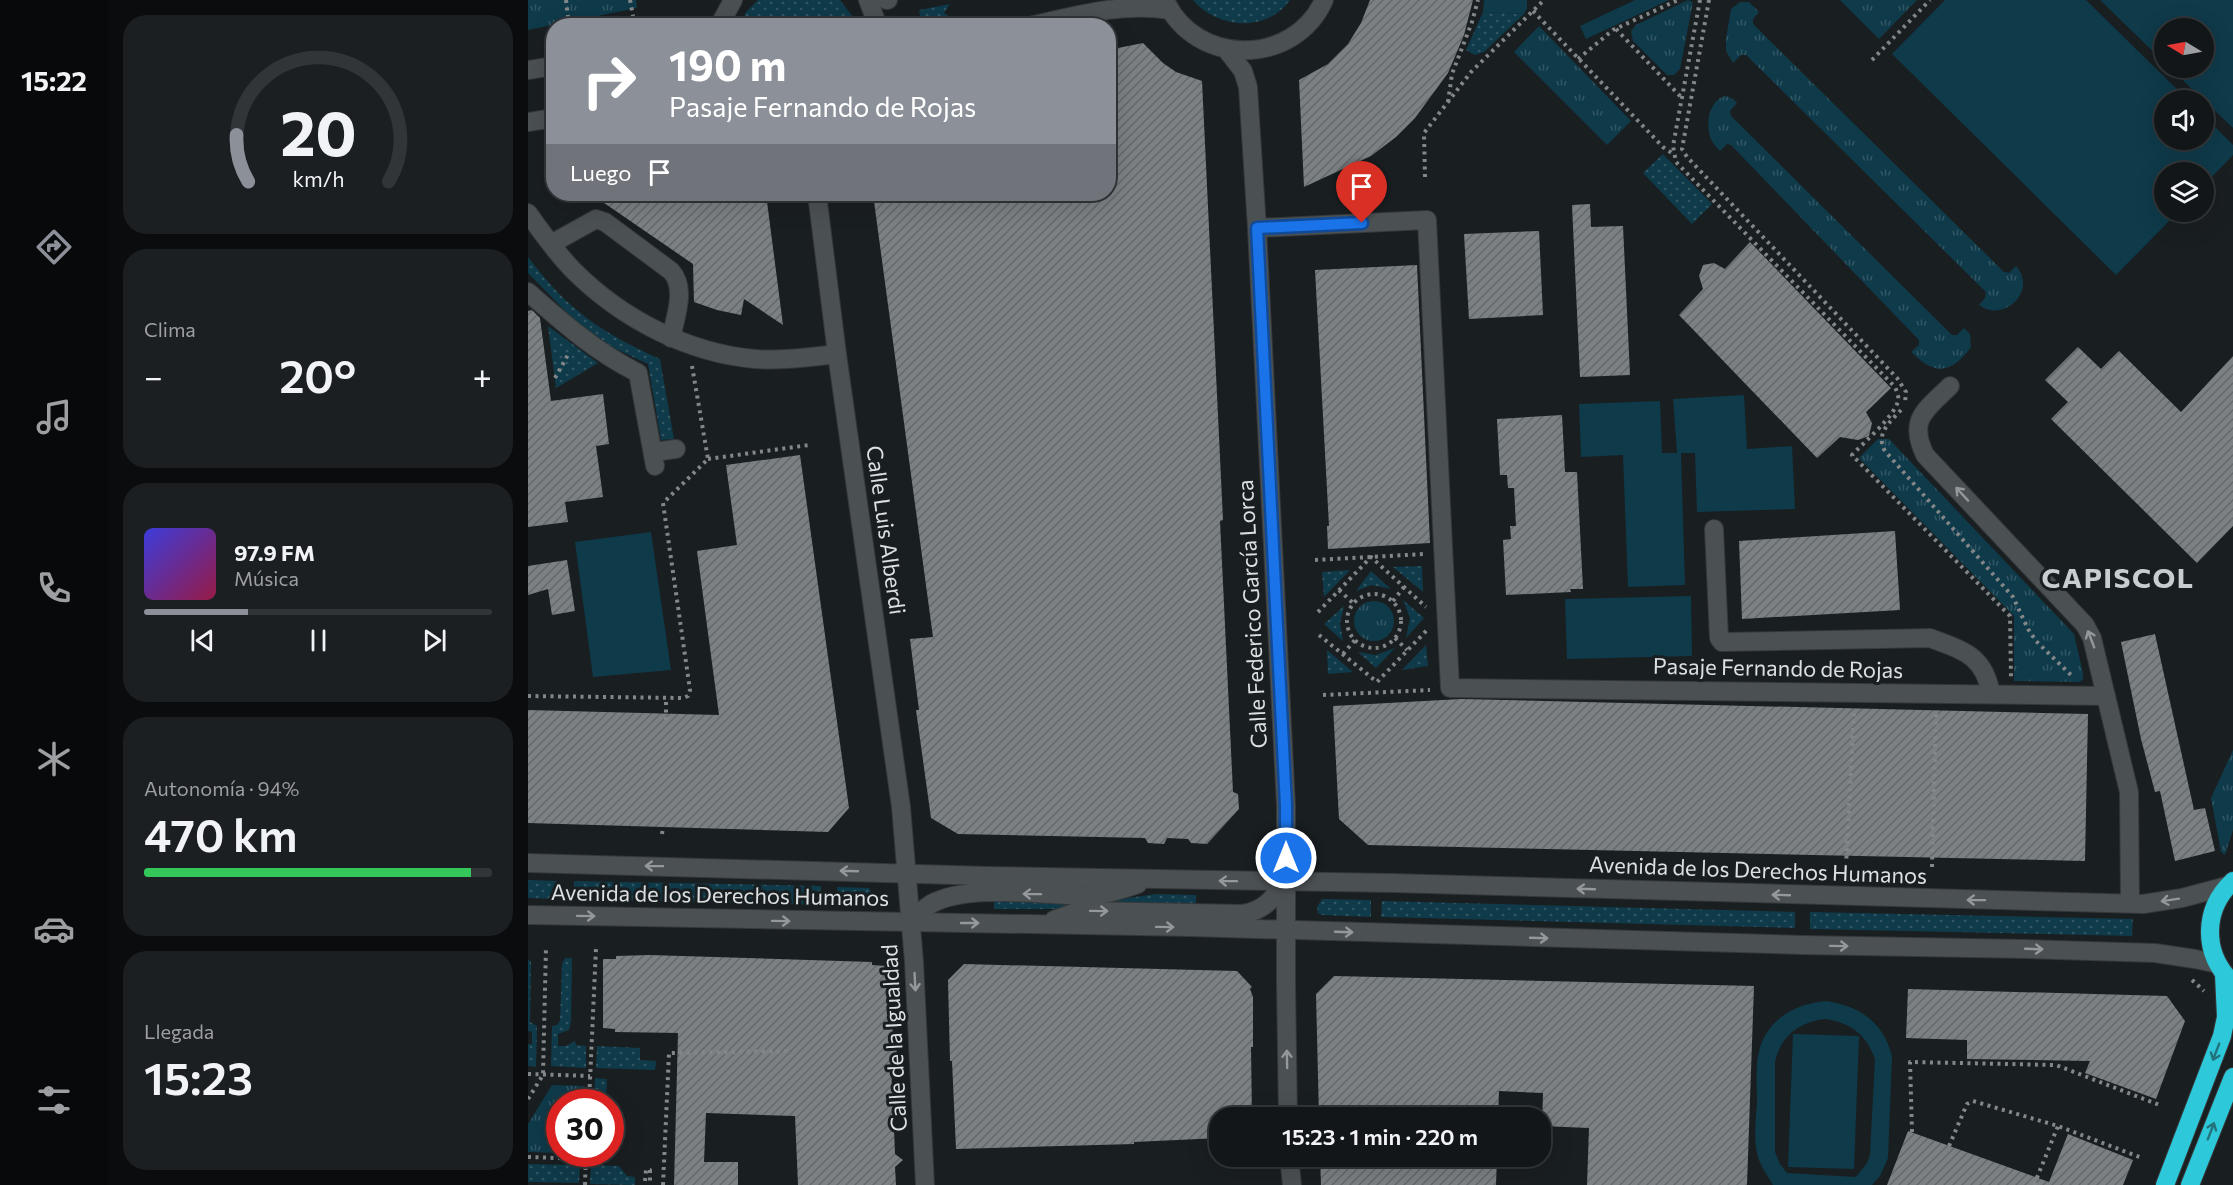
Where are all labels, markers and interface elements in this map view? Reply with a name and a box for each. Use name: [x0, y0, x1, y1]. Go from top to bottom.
north arrow: [2154, 18, 2214, 78]
map controls: [2154, 18, 2214, 222]
text: 190 m: [669, 38, 787, 90]
icon: right: [570, 42, 648, 120]
text: 15:22: [21, 64, 87, 97]
text: Pasaje Fernando de Rojas: [669, 90, 976, 123]
button: sound: [2154, 90, 2214, 150]
text: 20: [280, 93, 356, 169]
icon: arrive: [643, 156, 676, 189]
text: Luego: [570, 159, 631, 186]
pin: [1336, 161, 1387, 223]
button: layers: [2154, 162, 2214, 222]
text: km/h: [292, 165, 344, 191]
icon: arrive: [1345, 170, 1378, 203]
icon: directions: [33, 226, 75, 268]
text: Clima: [144, 317, 196, 341]
text: 20°: [279, 347, 356, 402]
text: −: [144, 355, 163, 396]
text: +: [473, 355, 492, 396]
icon: music: [33, 396, 75, 438]
street label: Calle Luis Alberdi: [861, 444, 912, 616]
street label: Calle Federico García Lorca: [1231, 479, 1272, 749]
one-way arrow: [1955, 487, 1969, 502]
text: 97.9 FM: [234, 539, 315, 566]
district label: CAPISCOL: [2041, 560, 2195, 594]
text: Música: [234, 566, 299, 590]
icon: phone: [33, 567, 75, 609]
icon: previous: [186, 624, 219, 657]
icon: pause: [302, 624, 335, 657]
icon: next: [418, 624, 451, 657]
one-way arrow: [2085, 631, 2096, 649]
street label: Pasaje Fernando de Rojas: [1653, 652, 1903, 683]
icon: climate: [33, 738, 75, 780]
text: Autonomía · 94%: [144, 776, 299, 800]
text: 470 km: [144, 806, 298, 861]
position arrow: [1254, 826, 1318, 890]
street label: Avenida de los Derechos Humanos: [1589, 850, 1928, 889]
one-way arrow: [644, 860, 664, 872]
one-way arrow: [839, 865, 859, 877]
one-way arrow: [1218, 875, 1238, 886]
street label: Avenida de los Derechos Humanos: [551, 878, 889, 911]
one-way arrow: [1576, 883, 1596, 894]
one-way arrow: [1023, 888, 1043, 900]
one-way arrow: [1771, 889, 1791, 900]
one-way arrow: [1966, 894, 1986, 905]
one-way arrow: [2161, 895, 2181, 906]
one-way arrow: [1089, 905, 1109, 917]
icon: car: [33, 908, 75, 950]
one-way arrow: [576, 911, 596, 922]
one-way arrow: [771, 915, 791, 927]
one-way arrow: [960, 917, 980, 929]
one-way arrow: [1155, 921, 1174, 932]
one-way arrow: [1334, 927, 1354, 938]
one-way arrow: [1529, 932, 1549, 944]
one-way arrow: [1829, 940, 1849, 951]
one-way arrow: [2024, 943, 2044, 955]
street label: Calle de la Igualdad: [875, 944, 912, 1132]
one-way arrow: [910, 971, 921, 991]
text: Llegada: [144, 1019, 214, 1043]
one-way arrow: [2210, 1042, 2221, 1060]
text: 15:23: [144, 1049, 253, 1104]
one-way arrow: [1281, 1050, 1293, 1070]
icon: filters: [33, 1079, 75, 1121]
speed limit sign: 30: [546, 1089, 624, 1167]
one-way arrow: [2206, 1122, 2217, 1141]
text: 15:23 · 1 min · 220 m: [1282, 1123, 1478, 1150]

